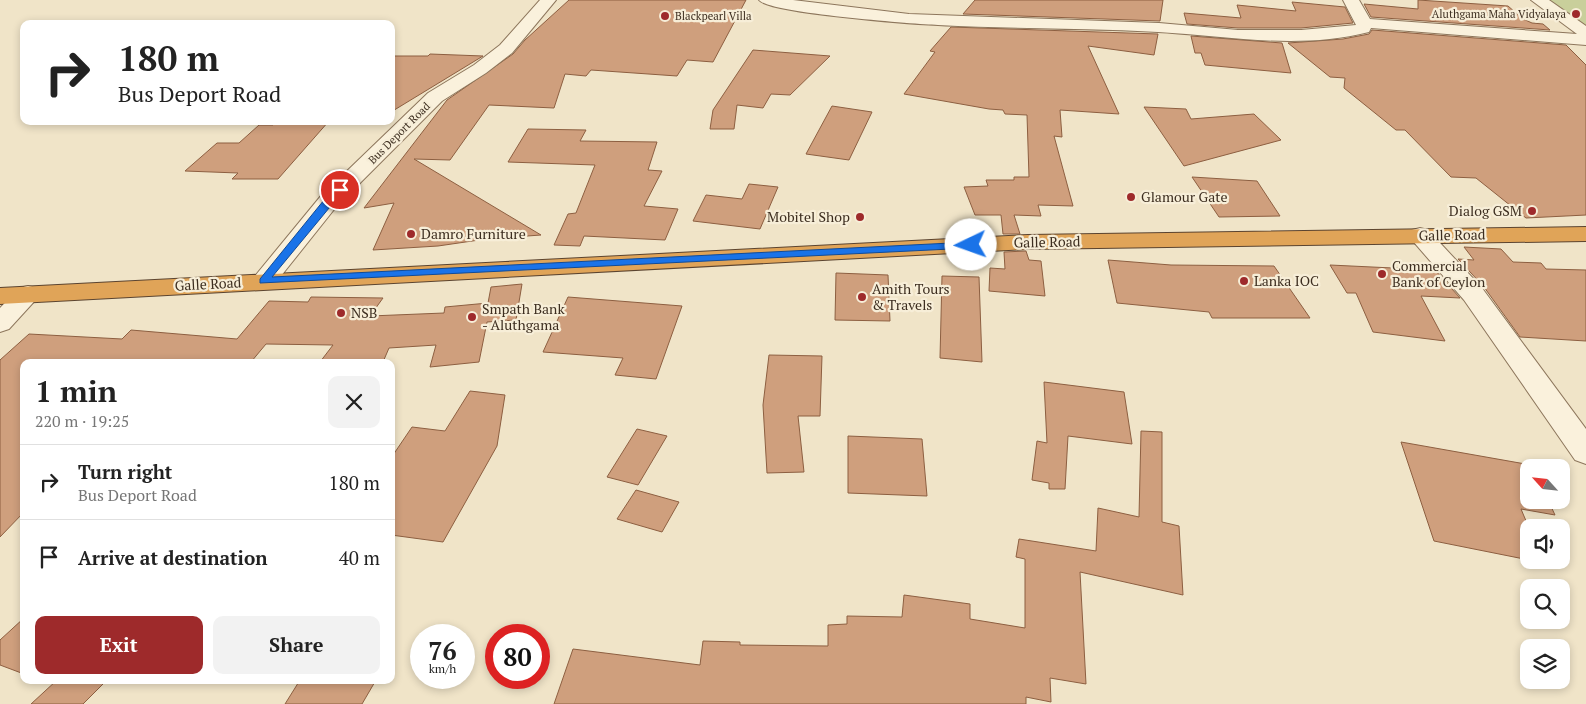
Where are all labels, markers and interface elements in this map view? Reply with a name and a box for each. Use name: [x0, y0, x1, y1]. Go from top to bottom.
place label: Aluthgama Maha Vidyalaya: [1432, 7, 1566, 21]
marker: Aluthgama Maha Vidyalaya: [1570, 8, 1582, 20]
place label: Blackpearl Villa: [675, 9, 752, 23]
marker: Blackpearl Villa: [659, 10, 671, 22]
text: 180 m: [118, 35, 219, 81]
icon: right: [35, 40, 100, 105]
text: Bus Deport Road: [118, 79, 281, 108]
street label: Bus Deport Road: [365, 99, 433, 167]
pin: [319, 169, 361, 211]
icon: arrive: [326, 176, 354, 204]
place label: Glamour Gate: [1141, 187, 1228, 206]
marker: Glamour Gate: [1125, 191, 1137, 203]
place label: Dialog GSM: [1449, 201, 1522, 220]
marker: Dialog GSM: [1526, 205, 1538, 217]
place label: Mobitel Shop: [767, 207, 850, 226]
marker: Mobitel Shop: [854, 211, 866, 223]
position arrow: [944, 218, 996, 270]
place label: Damro Furniture: [421, 224, 526, 243]
street label: Galle Road: [1418, 224, 1486, 245]
marker: Damro Furniture: [405, 228, 417, 240]
street label: Galle Road: [1013, 231, 1081, 252]
place label: Commercial Bank of Ceylon: [1392, 256, 1486, 291]
marker: Commercial Bank of Ceylon: [1376, 268, 1388, 280]
place label: Lanka IOC: [1254, 271, 1319, 290]
street label: Galle Road: [174, 272, 242, 295]
marker: Lanka IOC: [1238, 275, 1250, 287]
place label: Amith Tours & Travels: [872, 279, 950, 314]
marker: Amith Tours & Travels: [856, 291, 868, 303]
place label: Smpath Bank - Aluthgama: [482, 299, 565, 334]
place label: NSB: [351, 303, 377, 322]
marker: NSB: [335, 307, 347, 319]
marker: Smpath Bank - Aluthgama: [466, 311, 478, 323]
text: 1 min: [35, 371, 117, 411]
button: close: [328, 376, 380, 428]
text: 220 m · 19:25: [35, 410, 129, 432]
text: Turn right: [78, 459, 172, 484]
north arrow: [1520, 459, 1570, 509]
map controls: [1520, 459, 1570, 689]
icon: right: [35, 468, 63, 496]
text: 180 m: [329, 470, 380, 495]
text: Bus Deport Road: [78, 484, 197, 506]
button: sound: [1520, 519, 1570, 569]
icon: arrive: [35, 543, 63, 571]
text: Arrive at destination: [78, 545, 267, 570]
text: 40 m: [339, 545, 380, 570]
button: search: [1520, 579, 1570, 629]
button: Exit: [35, 616, 203, 674]
button: Share: [213, 616, 380, 674]
speed limit sign: 80: [485, 624, 550, 689]
text: 76: [428, 634, 457, 667]
button: layers: [1520, 639, 1570, 689]
text: km/h: [429, 661, 456, 676]

